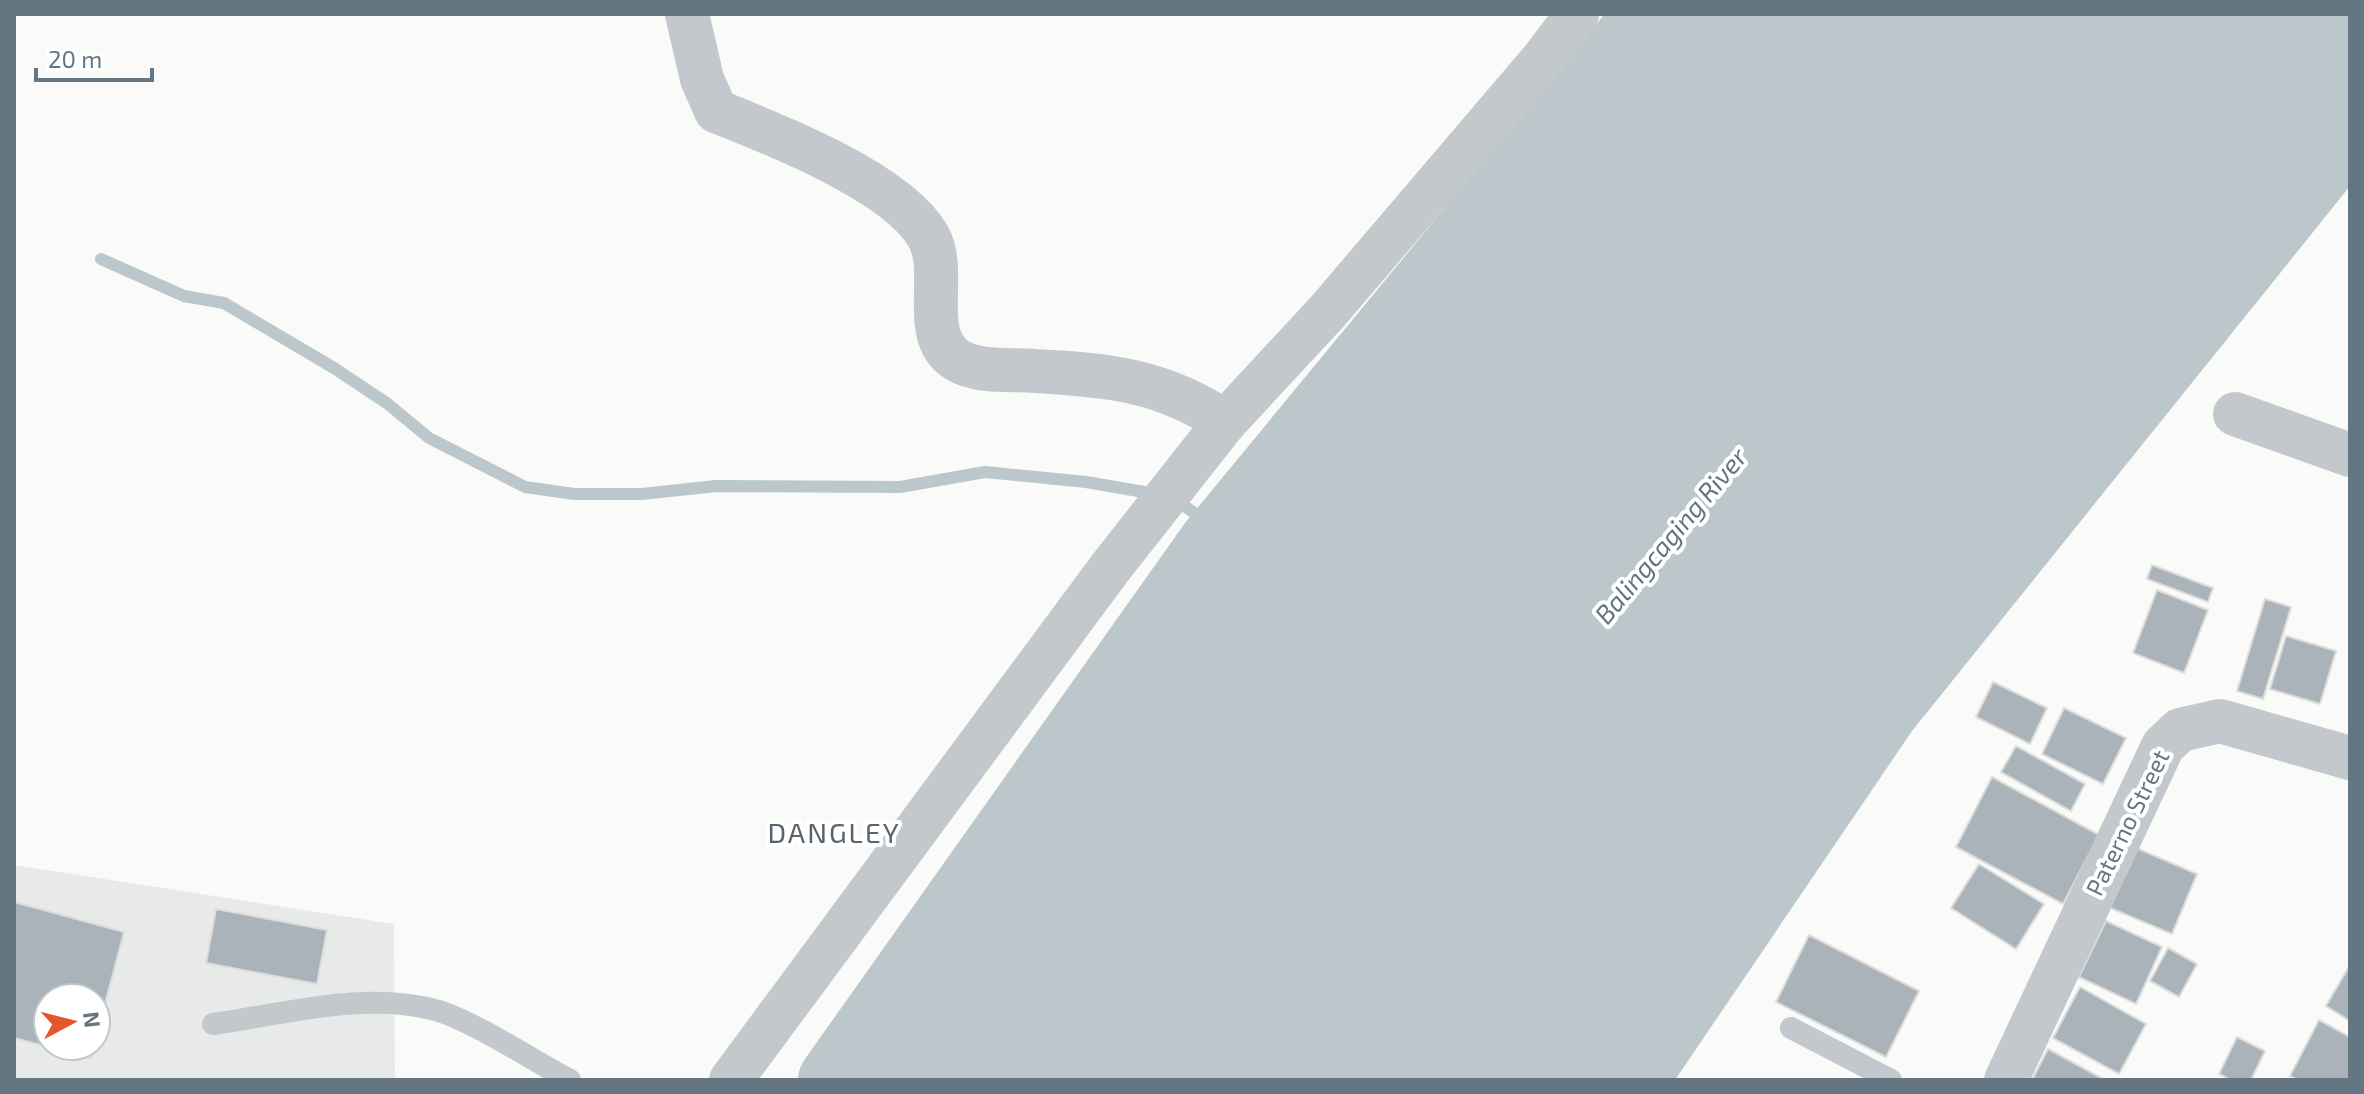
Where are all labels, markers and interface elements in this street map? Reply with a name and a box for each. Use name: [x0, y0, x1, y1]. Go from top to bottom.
scale bar: [36, 32, 152, 82]
text: 20 m: [48, 44, 102, 73]
water label: Balingcaging River: [1587, 440, 1753, 629]
street label: Paterno Street: [2079, 745, 2174, 900]
district label: DANGLEY: [767, 815, 901, 849]
north arrow: [32, 982, 112, 1062]
text: N: [79, 1010, 107, 1029]

